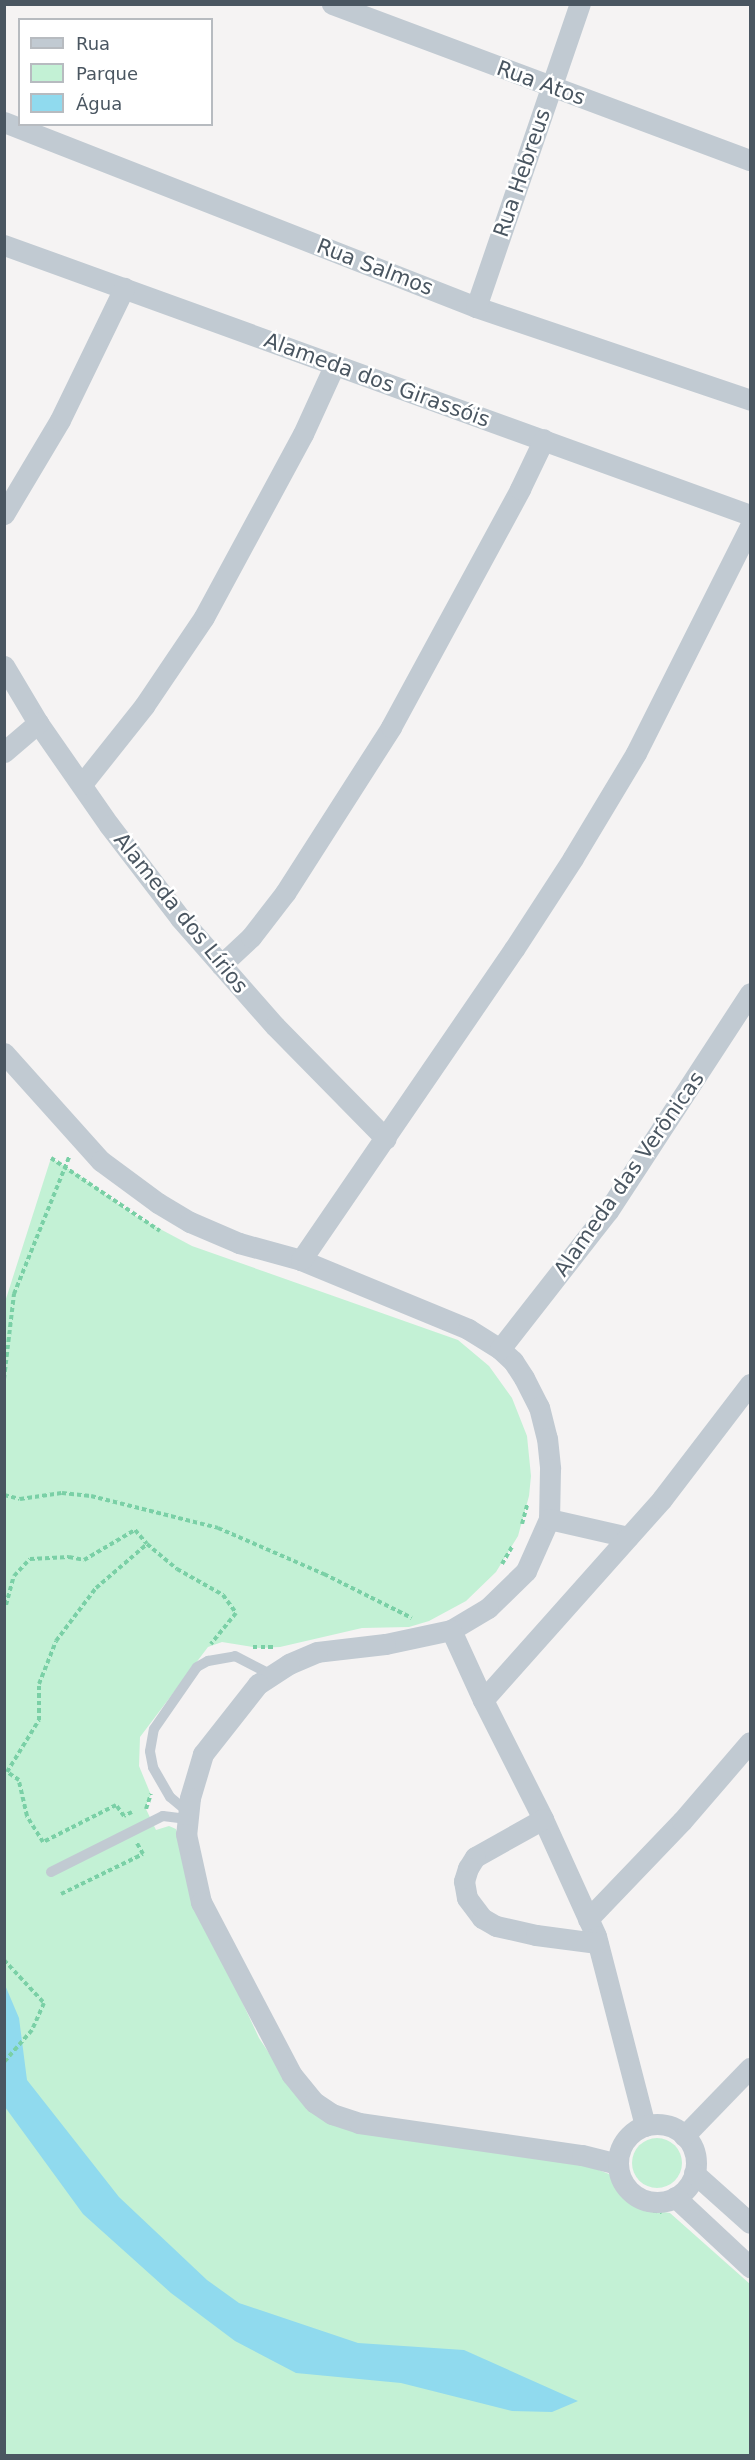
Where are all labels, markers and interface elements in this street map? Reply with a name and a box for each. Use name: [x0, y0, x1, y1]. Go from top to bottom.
legend: [18, 18, 213, 126]
text: Rua: [76, 33, 110, 54]
street label: Rua Atos: [493, 55, 589, 111]
text: Parque: [76, 63, 138, 84]
text: Água: [76, 93, 122, 114]
street label: Rua Hebreus: [488, 106, 556, 240]
street label: Rua Salmos: [313, 233, 437, 301]
street label: Alameda dos Girassóis: [261, 327, 493, 433]
street label: Alameda dos Lírios: [109, 828, 253, 998]
street label: Alameda das Verônicas: [549, 1067, 709, 1281]

